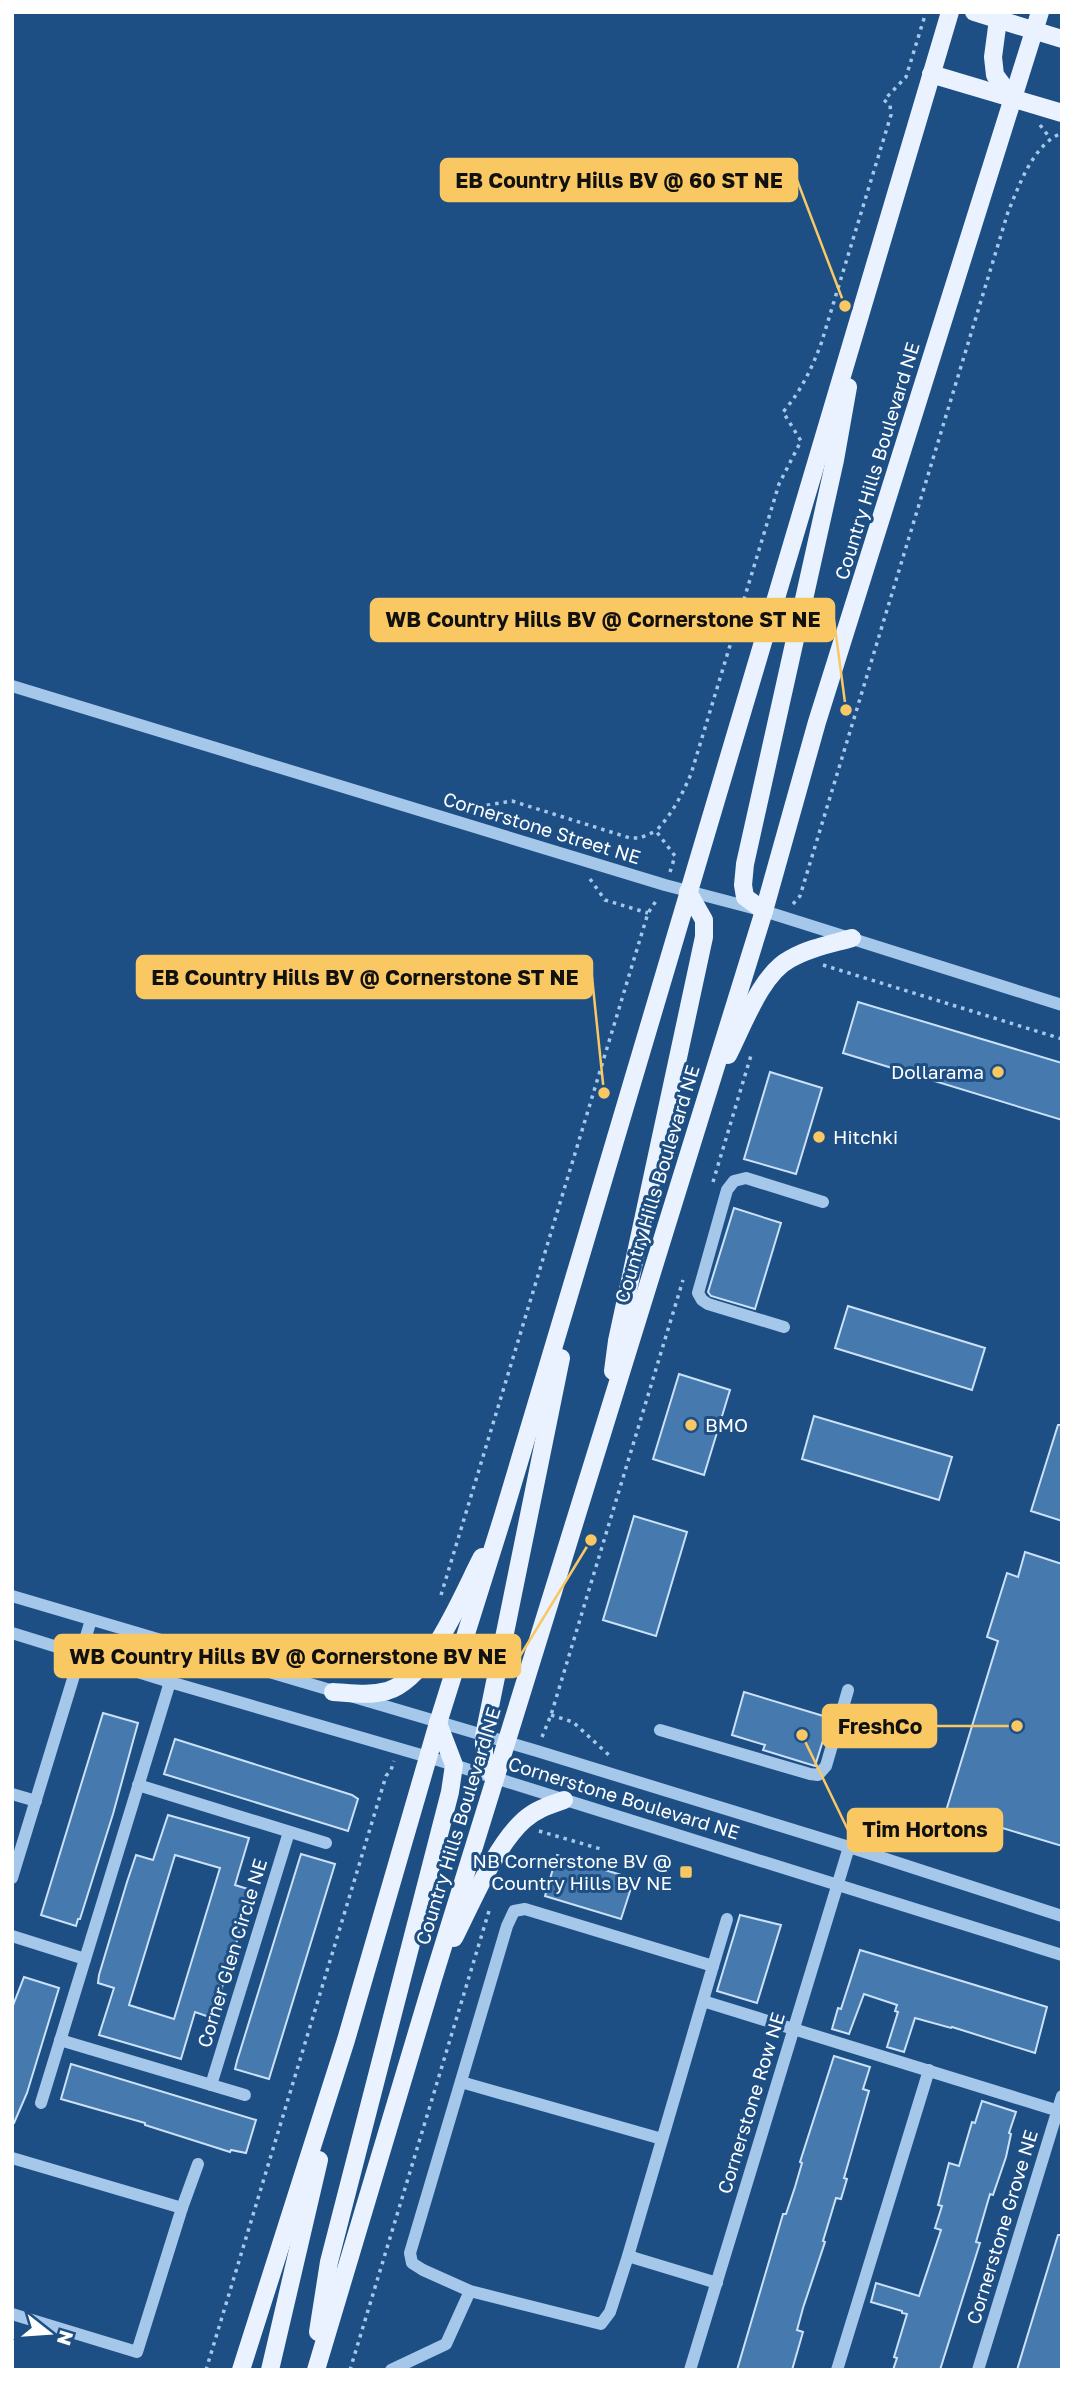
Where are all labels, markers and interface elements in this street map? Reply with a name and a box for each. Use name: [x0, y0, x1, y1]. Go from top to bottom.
callout: EB Country Hills BV @ 60 ST NE: [441, 159, 797, 201]
text: EB Country Hills BV @ 60 ST NE: [455, 167, 783, 193]
street label: Country Hills Boulevard NE: [829, 339, 924, 583]
callout: WB Country Hills BV @ Cornerstone ST NE: [371, 599, 834, 641]
text: WB Country Hills BV @ Cornerstone ST NE: [385, 606, 821, 632]
street label: Cornerstone Street NE: [441, 786, 644, 869]
callout: EB Country Hills BV @ Cornerstone ST NE: [137, 956, 592, 998]
text: EB Country Hills BV @ Cornerstone ST NE: [151, 964, 579, 990]
place label: Dollarama: [891, 1060, 984, 1083]
street label: Country Hills Boulevard NE: [609, 1062, 704, 1306]
marker: Dollarama: [990, 1064, 1006, 1080]
place label: Hitchki: [833, 1125, 898, 1148]
marker: Hitchki: [811, 1129, 827, 1145]
place label: BMO: [705, 1413, 748, 1436]
marker: BMO: [683, 1417, 699, 1433]
callout: WB Country Hills BV @ Cornerstone BV NE: [55, 1635, 520, 1677]
text: WB Country Hills BV @ Cornerstone BV NE: [69, 1643, 507, 1669]
street label: Country Hills Boulevard NE: [410, 1704, 505, 1948]
callout: FreshCo: [823, 1705, 936, 1747]
text: FreshCo: [838, 1713, 922, 1739]
street label: Cornerstone Boulevard NE: [506, 1751, 743, 1844]
callout: Tim Hortons: [848, 1809, 1002, 1851]
text: Tim Hortons: [862, 1816, 988, 1842]
place label: NB Cornerstone BV @ Country Hills BV NE: [472, 1849, 672, 1894]
street label: Corner Glen Circle NE: [192, 1855, 271, 2050]
marker: NB Cornerstone BV @ Country Hills BV NE: [678, 1864, 694, 1880]
street label: Cornerstone Row NE: [712, 2009, 789, 2196]
street label: Cornerstone Grove NE: [961, 2127, 1042, 2327]
north arrow: [14, 2298, 84, 2368]
text: N: [53, 2328, 79, 2348]

